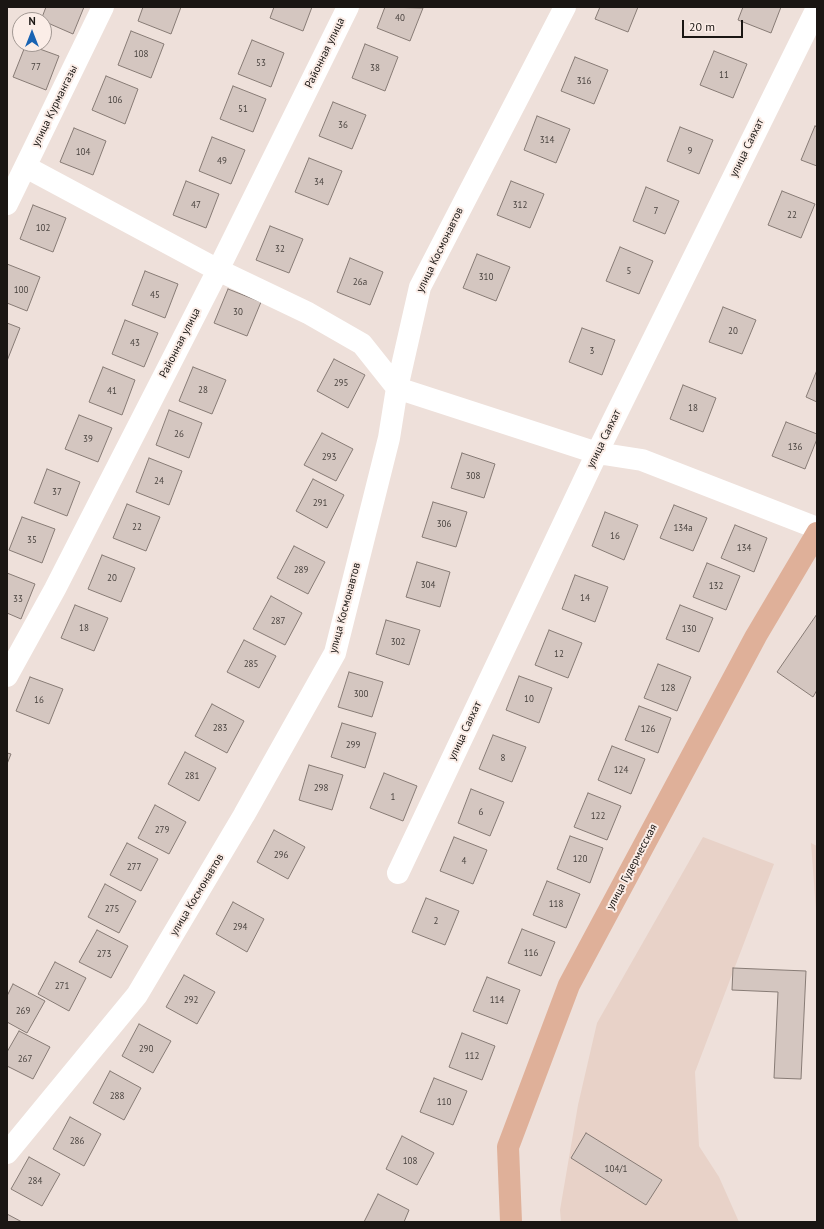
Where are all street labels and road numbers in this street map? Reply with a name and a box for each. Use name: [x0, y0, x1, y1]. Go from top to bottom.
street label: Районная улица: [302, 16, 348, 90]
street label: улица Курмангазы: [30, 63, 80, 149]
street label: улица Саяхат: [727, 117, 767, 179]
street label: улица Космонавтов: [414, 205, 466, 295]
street label: Районная улица: [157, 306, 203, 380]
street label: улица Саяхат: [584, 408, 624, 470]
street label: улица Космонавтов: [327, 561, 363, 655]
street label: улица Саяхат: [446, 699, 484, 763]
street label: улица Гудермесская: [604, 822, 660, 912]
street label: улица Космонавтов: [167, 852, 227, 938]

